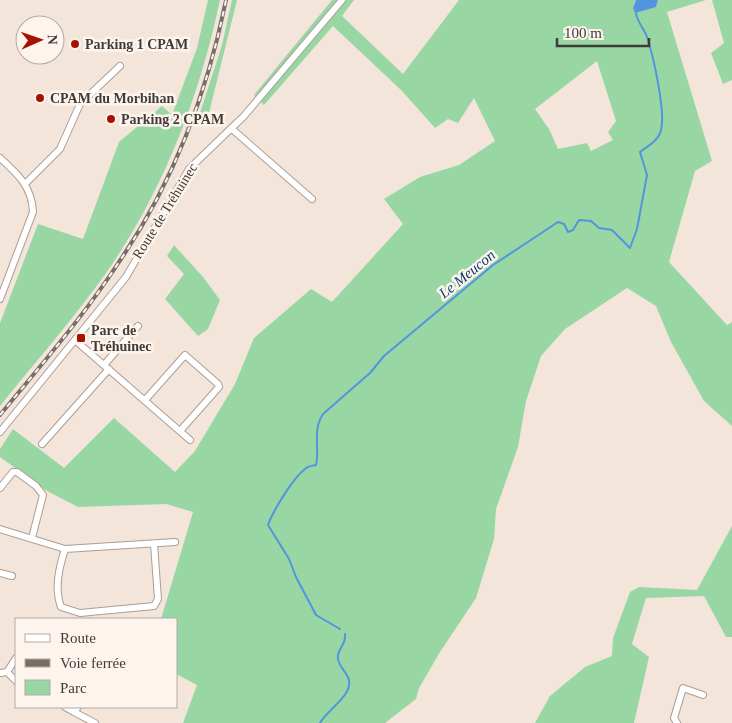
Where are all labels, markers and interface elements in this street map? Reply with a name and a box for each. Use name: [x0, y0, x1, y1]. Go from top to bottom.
north arrow: [15, 15, 65, 65]
scale bar: [557, 15, 650, 47]
text: 100 m: [564, 25, 602, 41]
text: N: [45, 34, 60, 45]
place label: Parking 1 CPAM: [85, 37, 188, 52]
marker: Parking 1 CPAM: [69, 38, 81, 50]
place label: CPAM du Morbihan: [50, 91, 174, 106]
marker: CPAM du Morbihan: [34, 92, 46, 104]
place label: Parking 2 CPAM: [121, 112, 224, 127]
marker: Parking 2 CPAM: [105, 113, 117, 125]
street label: Route de Tréhuinec: [130, 161, 200, 261]
water label: Le Meucon: [435, 247, 498, 302]
place label: Parc de Tréhuinec: [91, 323, 151, 354]
marker: Parc de Tréhuinec: [75, 332, 87, 344]
legend: [15, 618, 178, 708]
text: Route: [60, 630, 96, 646]
text: Voie ferrée: [60, 655, 126, 671]
text: Parc: [60, 680, 87, 696]

